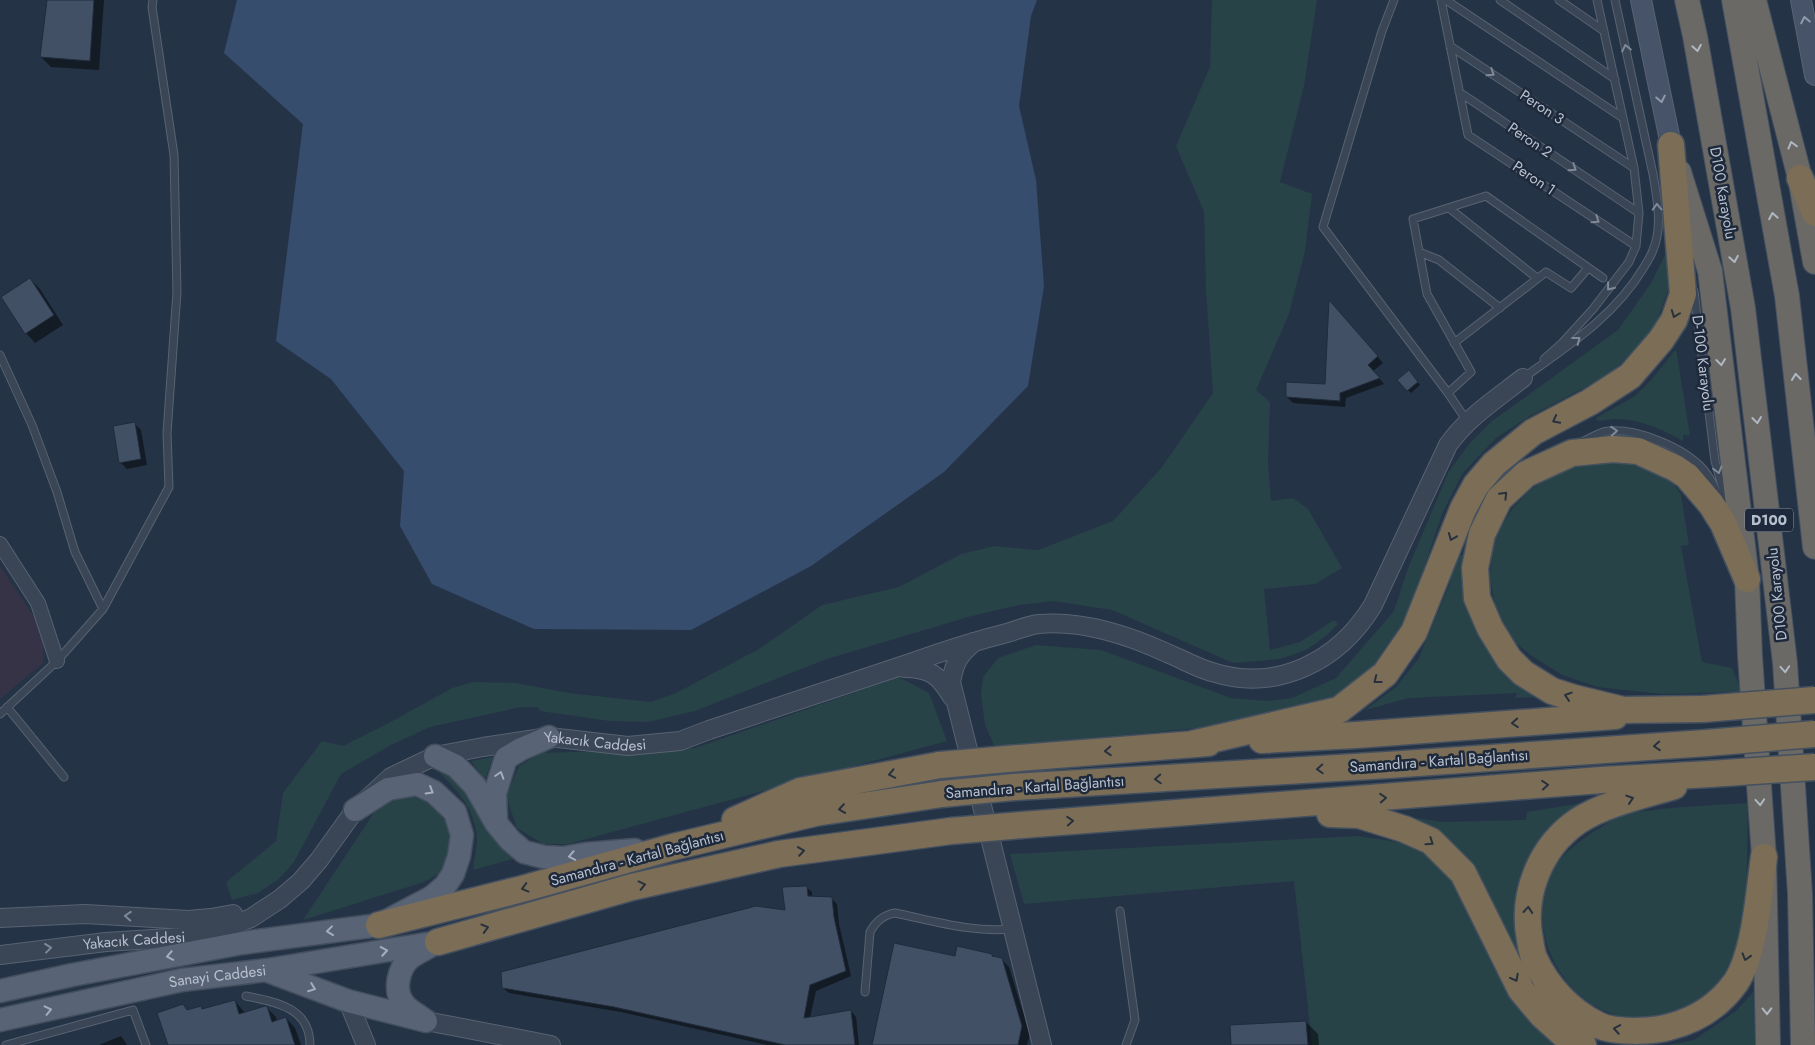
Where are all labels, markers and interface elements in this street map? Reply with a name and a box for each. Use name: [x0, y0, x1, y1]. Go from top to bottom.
one-way arrow: [1800, 16, 1810, 25]
one-way arrow: [1692, 43, 1702, 52]
one-way arrow: [1621, 44, 1632, 53]
one-way arrow: [1485, 67, 1495, 76]
street label: Peron 3: [1515, 84, 1569, 130]
one-way arrow: [1655, 95, 1666, 104]
street label: Peron 2: [1503, 117, 1557, 163]
one-way arrow: [1787, 141, 1798, 150]
street label: D100 Karayolu: [1704, 145, 1742, 241]
street label: Peron 1: [1508, 156, 1560, 200]
one-way arrow: [1567, 162, 1576, 171]
one-way arrow: [1652, 203, 1663, 211]
one-way arrow: [1768, 211, 1778, 220]
one-way arrow: [1590, 214, 1600, 223]
one-way arrow: [1729, 255, 1739, 264]
one-way arrow: [1607, 281, 1615, 290]
one-way arrow: [1671, 310, 1681, 318]
street label: D-100 Karayolu: [1686, 314, 1720, 412]
one-way arrow: [1571, 337, 1581, 346]
one-way arrow: [1715, 359, 1726, 367]
one-way arrow: [1791, 372, 1802, 380]
one-way arrow: [1553, 413, 1562, 423]
one-way arrow: [1751, 417, 1762, 425]
one-way arrow: [1610, 426, 1618, 437]
one-way arrow: [1712, 466, 1722, 474]
one-way arrow: [1498, 492, 1507, 501]
road number: D100: [1745, 508, 1793, 532]
one-way arrow: [1447, 532, 1458, 541]
street label: D100 Karayolu: [1761, 546, 1793, 642]
one-way arrow: [1779, 665, 1790, 673]
one-way arrow: [1374, 674, 1383, 682]
one-way arrow: [1565, 692, 1573, 702]
one-way arrow: [1510, 717, 1518, 728]
street label: Yakacık Caddesi: [543, 725, 647, 757]
one-way arrow: [1653, 740, 1661, 751]
street label: Samandıra - Kartal Bağlantısı: [1349, 744, 1529, 778]
one-way arrow: [1104, 745, 1112, 756]
one-way arrow: [1316, 763, 1324, 774]
one-way arrow: [888, 768, 896, 779]
street label: Samandıra - Kartal Bağlantısı: [945, 770, 1125, 804]
one-way arrow: [494, 771, 504, 780]
one-way arrow: [1154, 773, 1162, 784]
one-way arrow: [1541, 780, 1549, 791]
one-way arrow: [425, 784, 434, 794]
one-way arrow: [1379, 793, 1387, 804]
one-way arrow: [1626, 795, 1634, 805]
one-way arrow: [1754, 799, 1765, 807]
one-way arrow: [838, 803, 847, 813]
one-way arrow: [1066, 816, 1074, 827]
street label: Samandıra - Kartal Bağlantısı: [548, 824, 726, 892]
one-way arrow: [1424, 836, 1434, 845]
one-way arrow: [797, 846, 805, 857]
one-way arrow: [568, 851, 577, 861]
one-way arrow: [637, 880, 646, 891]
one-way arrow: [520, 882, 529, 893]
one-way arrow: [1522, 906, 1533, 914]
one-way arrow: [123, 911, 131, 922]
one-way arrow: [481, 924, 489, 934]
street label: Yakacık Caddesi: [82, 926, 186, 956]
one-way arrow: [326, 926, 335, 936]
one-way arrow: [45, 943, 53, 954]
one-way arrow: [379, 946, 388, 956]
one-way arrow: [165, 951, 174, 961]
one-way arrow: [1742, 952, 1752, 960]
street label: Sanayi Caddesi: [167, 959, 267, 994]
one-way arrow: [1508, 973, 1518, 982]
one-way arrow: [307, 982, 316, 992]
one-way arrow: [43, 1005, 52, 1016]
one-way arrow: [1762, 1008, 1772, 1015]
one-way arrow: [1613, 1024, 1622, 1034]

